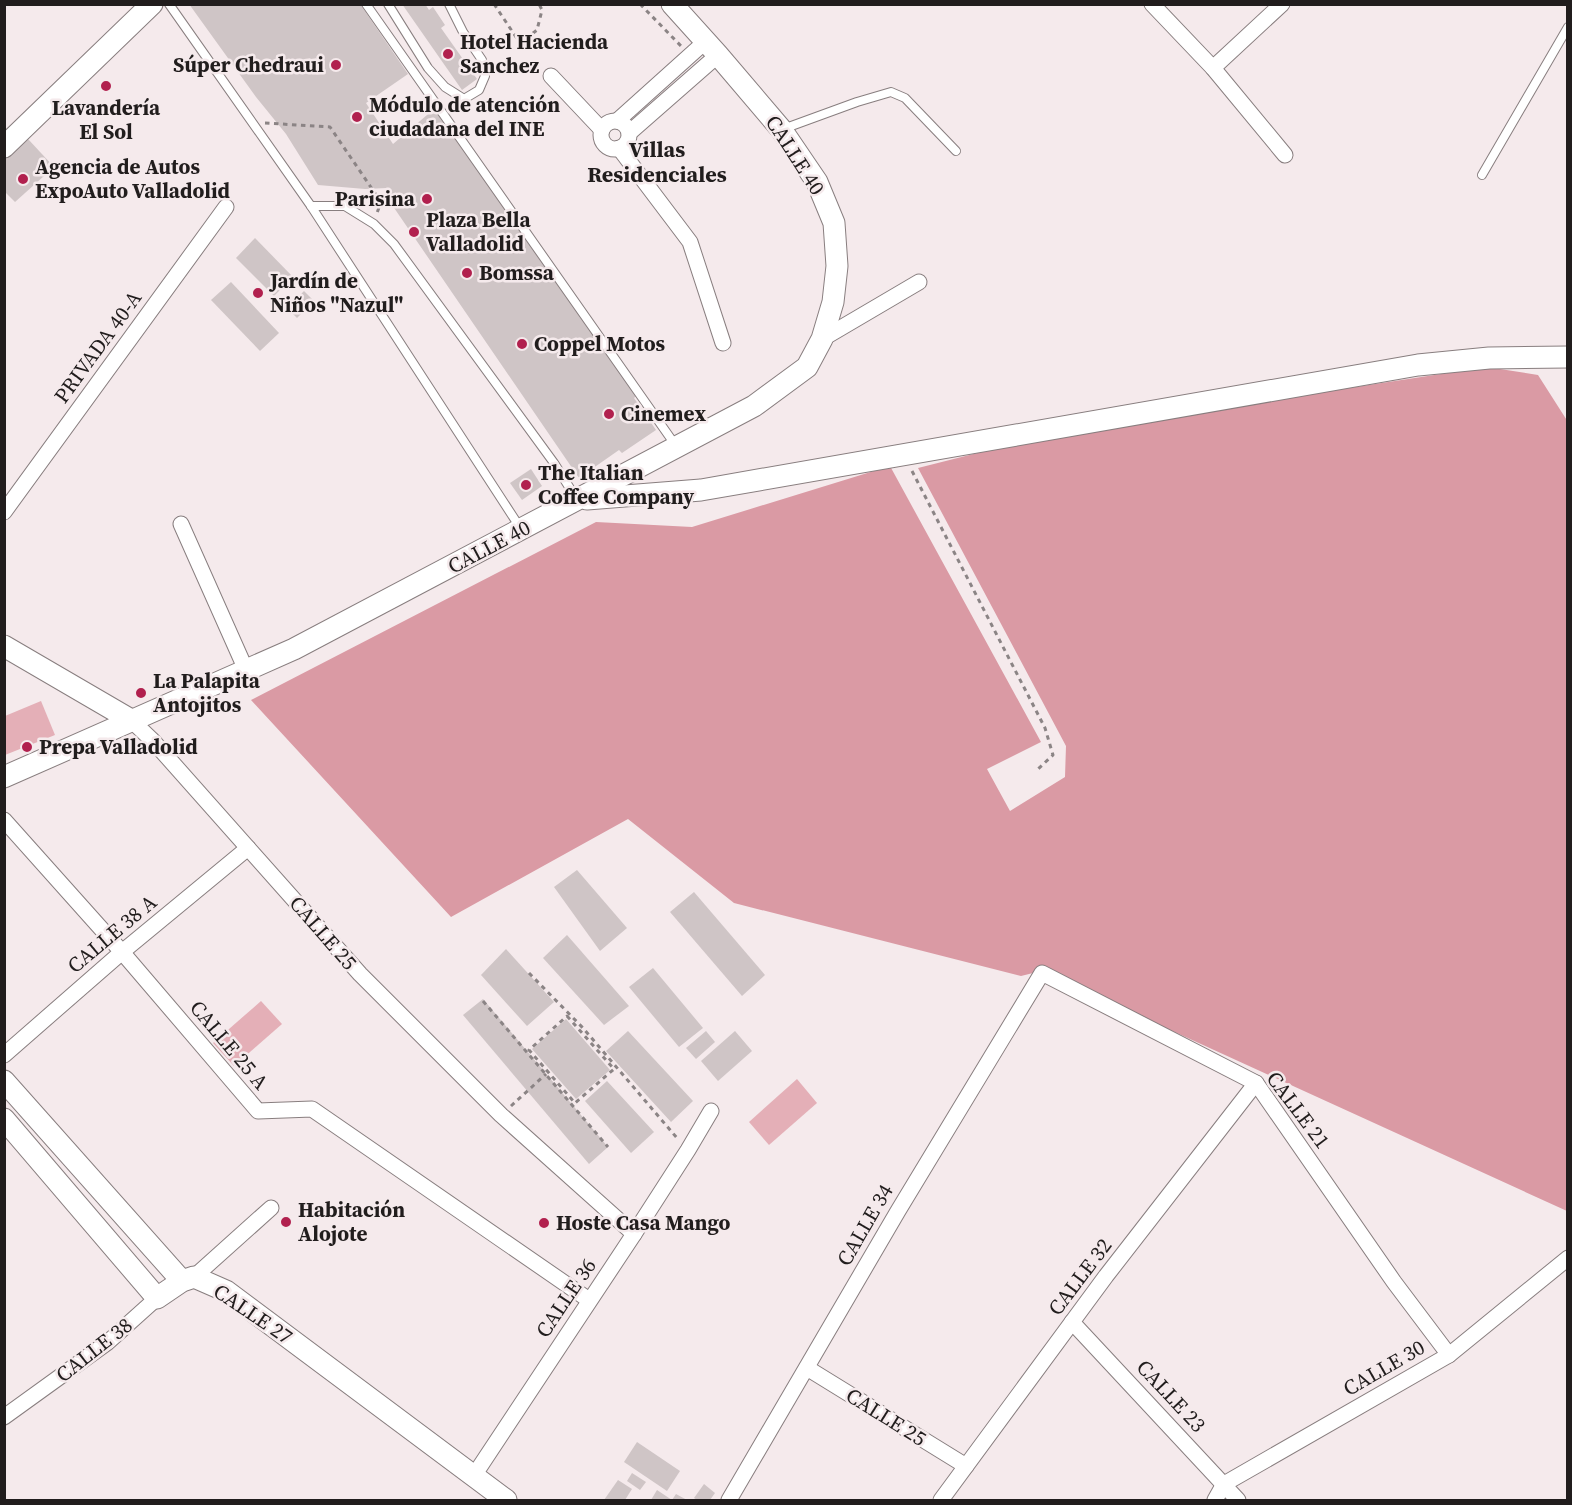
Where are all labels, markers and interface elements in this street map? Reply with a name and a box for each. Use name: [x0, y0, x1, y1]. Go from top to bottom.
place label: Hotel Hacienda Sanchez: [460, 27, 609, 80]
marker: Hotel Hacienda Sanchez: [441, 47, 455, 61]
place label: Súper Chedraui: [173, 50, 324, 79]
marker: Súper Chedraui: [329, 58, 343, 72]
marker: Lavandería El Sol: [99, 79, 113, 93]
place label: Módulo de atención ciudadana del INE: [369, 90, 560, 143]
place label: Lavandería El Sol: [52, 93, 161, 146]
street label: CALLE 40: [759, 109, 832, 200]
marker: Módulo de atención ciudadana del INE: [350, 110, 364, 124]
district label: Villas Residenciales: [587, 134, 727, 189]
place label: Agencia de Autos ExpoAuto Valladolid: [35, 152, 231, 205]
marker: Agencia de Autos ExpoAuto Valladolid: [16, 172, 30, 186]
place label: Parisina: [335, 184, 416, 213]
marker: Parisina: [420, 192, 434, 206]
place label: Plaza Bella Valladolid: [426, 205, 531, 258]
marker: Plaza Bella Valladolid: [407, 225, 421, 239]
place label: Bomssa: [479, 258, 555, 287]
place label: Jardín de Niños "Nazul": [268, 266, 403, 319]
marker: Bomssa: [460, 266, 474, 280]
street label: PRIVADA 40-A: [47, 285, 148, 409]
marker: Jardín de Niños "Nazul": [251, 286, 265, 300]
place label: Coppel Motos: [534, 329, 666, 358]
marker: Coppel Motos: [515, 337, 529, 351]
place label: Cinemex: [621, 399, 706, 428]
marker: Cinemex: [602, 407, 616, 421]
place label: The Italian Coffee Company: [538, 458, 695, 511]
marker: The Italian Coffee Company: [519, 478, 533, 492]
street label: CALLE 40: [442, 513, 535, 580]
place label: La Palapita Antojitos: [153, 666, 261, 719]
marker: La Palapita Antojitos: [134, 686, 148, 700]
place label: Prepa Valladolid: [39, 732, 198, 761]
marker: Prepa Valladolid: [20, 740, 34, 754]
street label: CALLE 38 A: [61, 888, 163, 980]
street label: CALLE 25: [283, 889, 364, 976]
street label: CALLE 25 A: [183, 994, 275, 1096]
street label: CALLE 21: [1260, 1065, 1337, 1154]
street label: CALLE 34: [830, 1178, 900, 1271]
place label: Habitación Alojote: [298, 1195, 405, 1248]
place label: Hoste Casa Mango: [556, 1208, 731, 1237]
marker: Habitación Alojote: [279, 1215, 293, 1229]
marker: Hoste Casa Mango: [537, 1216, 551, 1230]
street label: CALLE 32: [1041, 1232, 1118, 1321]
street label: CALLE 36: [528, 1252, 603, 1343]
street label: CALLE 27: [208, 1276, 299, 1351]
street label: CALLE 38: [49, 1311, 138, 1389]
street label: CALLE 30: [1338, 1333, 1430, 1403]
street label: CALLE 23: [1130, 1353, 1213, 1438]
street label: CALLE 25: [841, 1380, 932, 1453]

